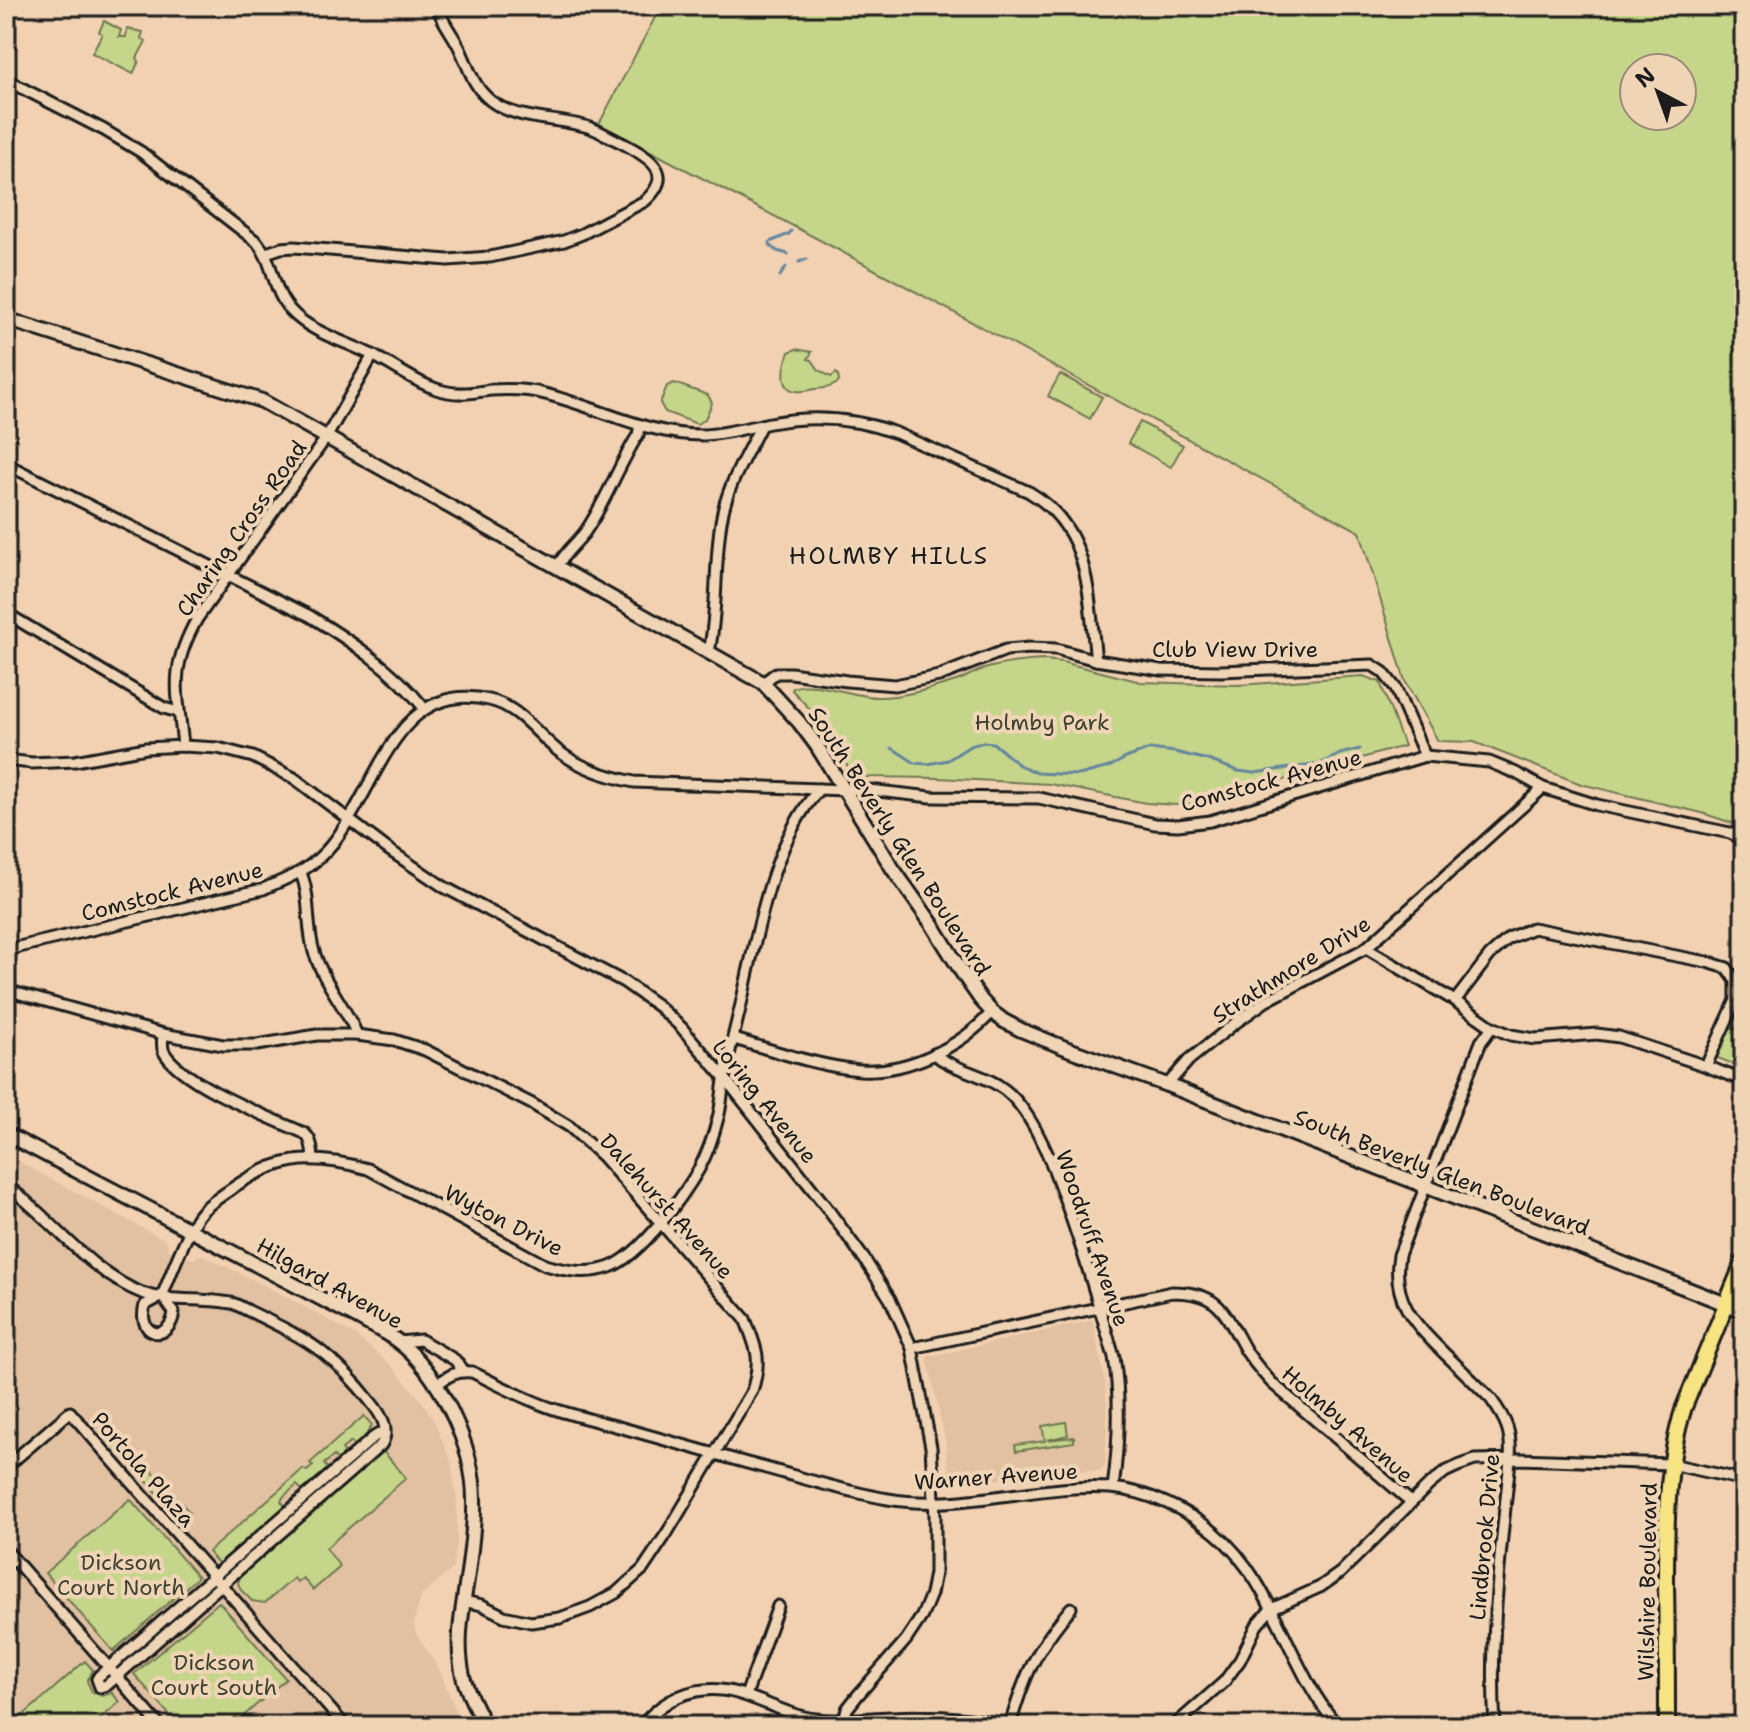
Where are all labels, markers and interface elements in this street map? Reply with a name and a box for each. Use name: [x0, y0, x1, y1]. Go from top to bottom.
north arrow: [1618, 52, 1698, 132]
text: N: [1629, 61, 1661, 94]
street label: Charing Cross Road: [170, 434, 313, 622]
district label: HOLMBY HILLS: [789, 540, 989, 572]
street label: Club View Drive: [1152, 635, 1318, 664]
street label: South Beverly Glen Boulevard: [802, 701, 997, 981]
park label: Holmby Park: [974, 708, 1110, 737]
street label: Comstock Avenue: [1177, 742, 1365, 819]
street label: Comstock Avenue: [78, 855, 266, 928]
street label: Strathmore Drive: [1207, 909, 1376, 1030]
street label: Loring Avenue: [706, 1033, 824, 1170]
street label: South Beverly Glen Boulevard: [1290, 1103, 1594, 1242]
street label: Dalehurst Avenue: [593, 1127, 740, 1286]
street label: Woodruff Avenue: [1049, 1146, 1136, 1330]
street label: Wyton Drive: [439, 1178, 568, 1263]
street label: Hilgard Avenue: [251, 1231, 408, 1336]
street label: Holmby Avenue: [1276, 1359, 1420, 1490]
street label: Portola Plaza: [85, 1405, 202, 1533]
street label: Lindbrook Drive: [1463, 1452, 1506, 1622]
street label: Warner Avenue: [913, 1456, 1079, 1497]
street label: Wilshire Boulevard: [1631, 1482, 1664, 1681]
park label: Dickson Court North: [57, 1548, 185, 1602]
park label: Dickson Court South: [151, 1648, 277, 1702]

